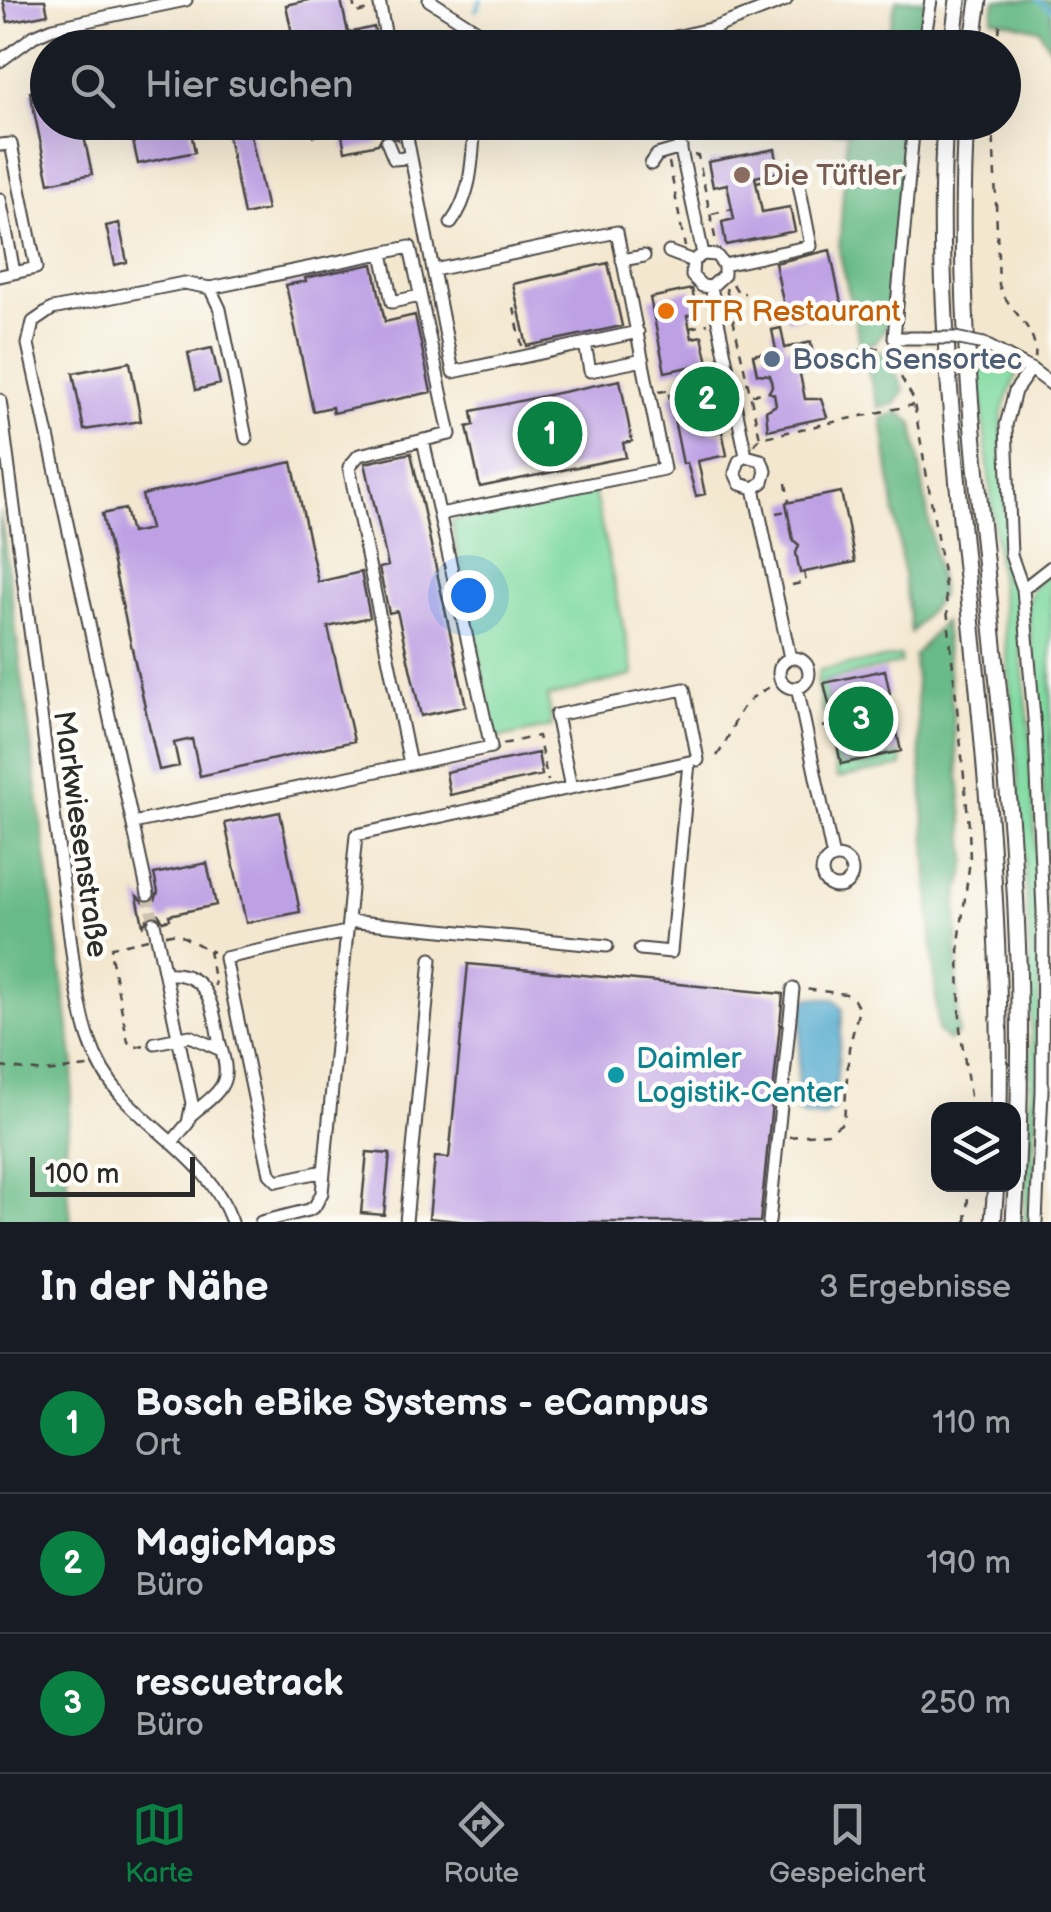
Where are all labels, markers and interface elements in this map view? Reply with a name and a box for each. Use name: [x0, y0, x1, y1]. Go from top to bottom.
search box: [30, 30, 1021, 140]
icon: search: [65, 58, 120, 113]
text: Hier suchen: [145, 63, 353, 108]
place label: Die Tüftler: [762, 158, 903, 194]
marker: Die Tüftler: [731, 164, 753, 186]
place label: TTR Restaurant: [686, 294, 901, 330]
marker: TTR Restaurant: [655, 300, 677, 322]
place label: Bosch Sensortec: [792, 342, 1022, 378]
marker: Bosch Sensortec: [761, 348, 783, 370]
pin: 2: [674, 362, 740, 436]
pin: 1: [518, 396, 582, 472]
your location: [443, 570, 494, 621]
pin: 3: [828, 682, 894, 756]
street label: Markwiesenstraße: [45, 708, 115, 960]
place label: Daimler Logistik-Center: [636, 1041, 845, 1111]
marker: Daimler Logistik-Center: [605, 1064, 627, 1086]
map controls: [931, 1102, 1021, 1192]
button: layers: [931, 1102, 1021, 1192]
scale bar: [30, 1152, 195, 1196]
text: 100 m: [45, 1158, 119, 1191]
text: In der Nähe: [40, 1262, 269, 1313]
text: 3 Ergebnisse: [819, 1268, 1011, 1307]
text: Bosch eBike Systems - eCampus: [135, 1381, 708, 1426]
text: 1: [66, 1404, 79, 1443]
text: 110 m: [932, 1404, 1011, 1443]
text: Ort: [135, 1426, 181, 1465]
text: MagicMaps: [135, 1521, 336, 1566]
text: 2: [63, 1544, 82, 1583]
text: 190 m: [926, 1544, 1011, 1583]
text: Büro: [135, 1566, 204, 1605]
text: rescuetrack: [135, 1661, 343, 1706]
text: 3: [63, 1684, 82, 1723]
text: 250 m: [920, 1684, 1011, 1723]
text: Büro: [135, 1706, 204, 1745]
tab: Karte: [125, 1797, 193, 1890]
tab: Route: [444, 1797, 519, 1890]
tab: Gespeichert: [769, 1797, 926, 1890]

